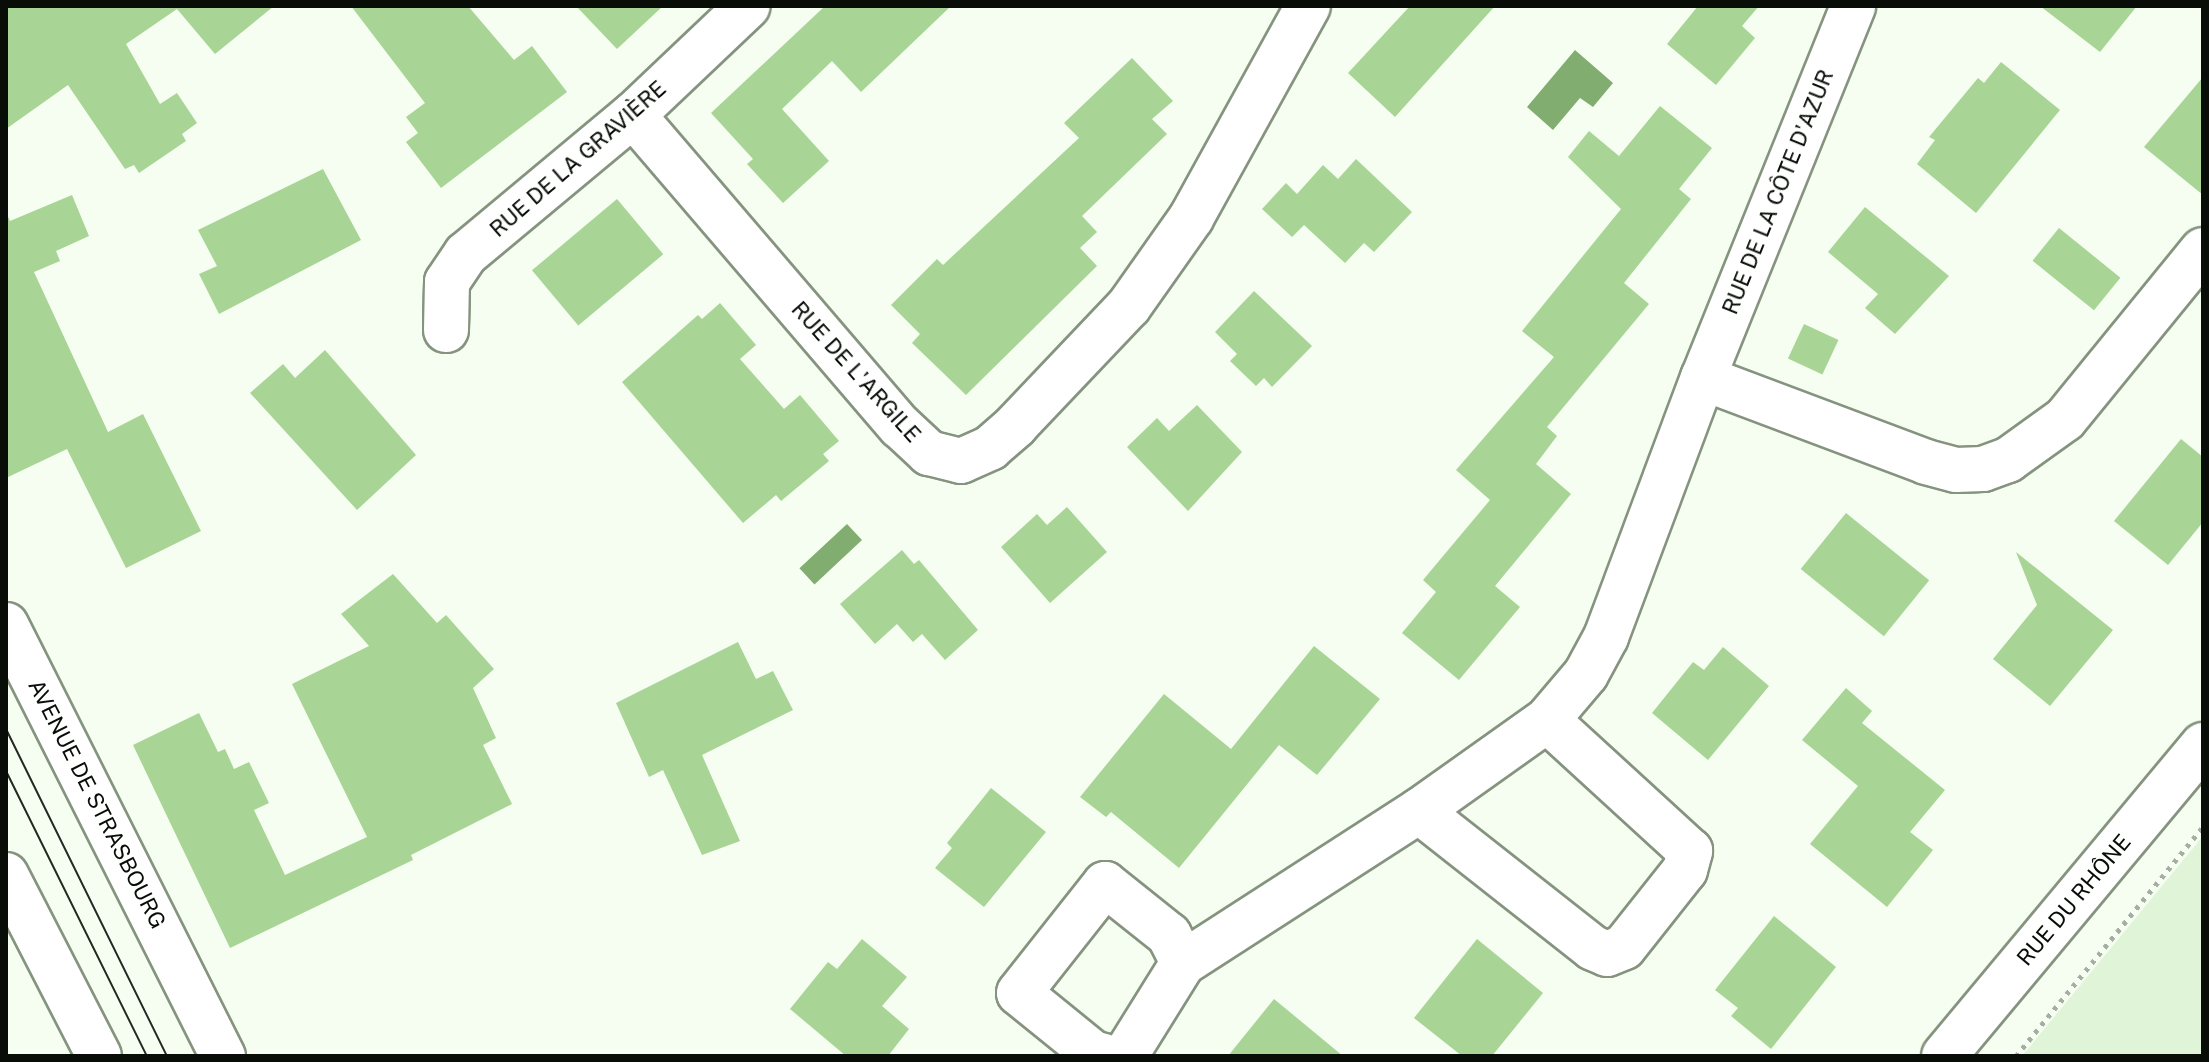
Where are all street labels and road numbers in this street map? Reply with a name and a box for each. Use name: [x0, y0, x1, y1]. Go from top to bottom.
street label: RUE DE LA CÔTE D'AZUR: [1717, 66, 1839, 318]
street label: RUE DE LA GRAVIÈRE: [485, 75, 671, 243]
street label: RUE DE L'ARGILE: [786, 296, 926, 448]
street label: AVENUE DE STRASBOURG: [23, 675, 171, 933]
street label: RUE DU RHÔNE: [2011, 829, 2137, 971]

